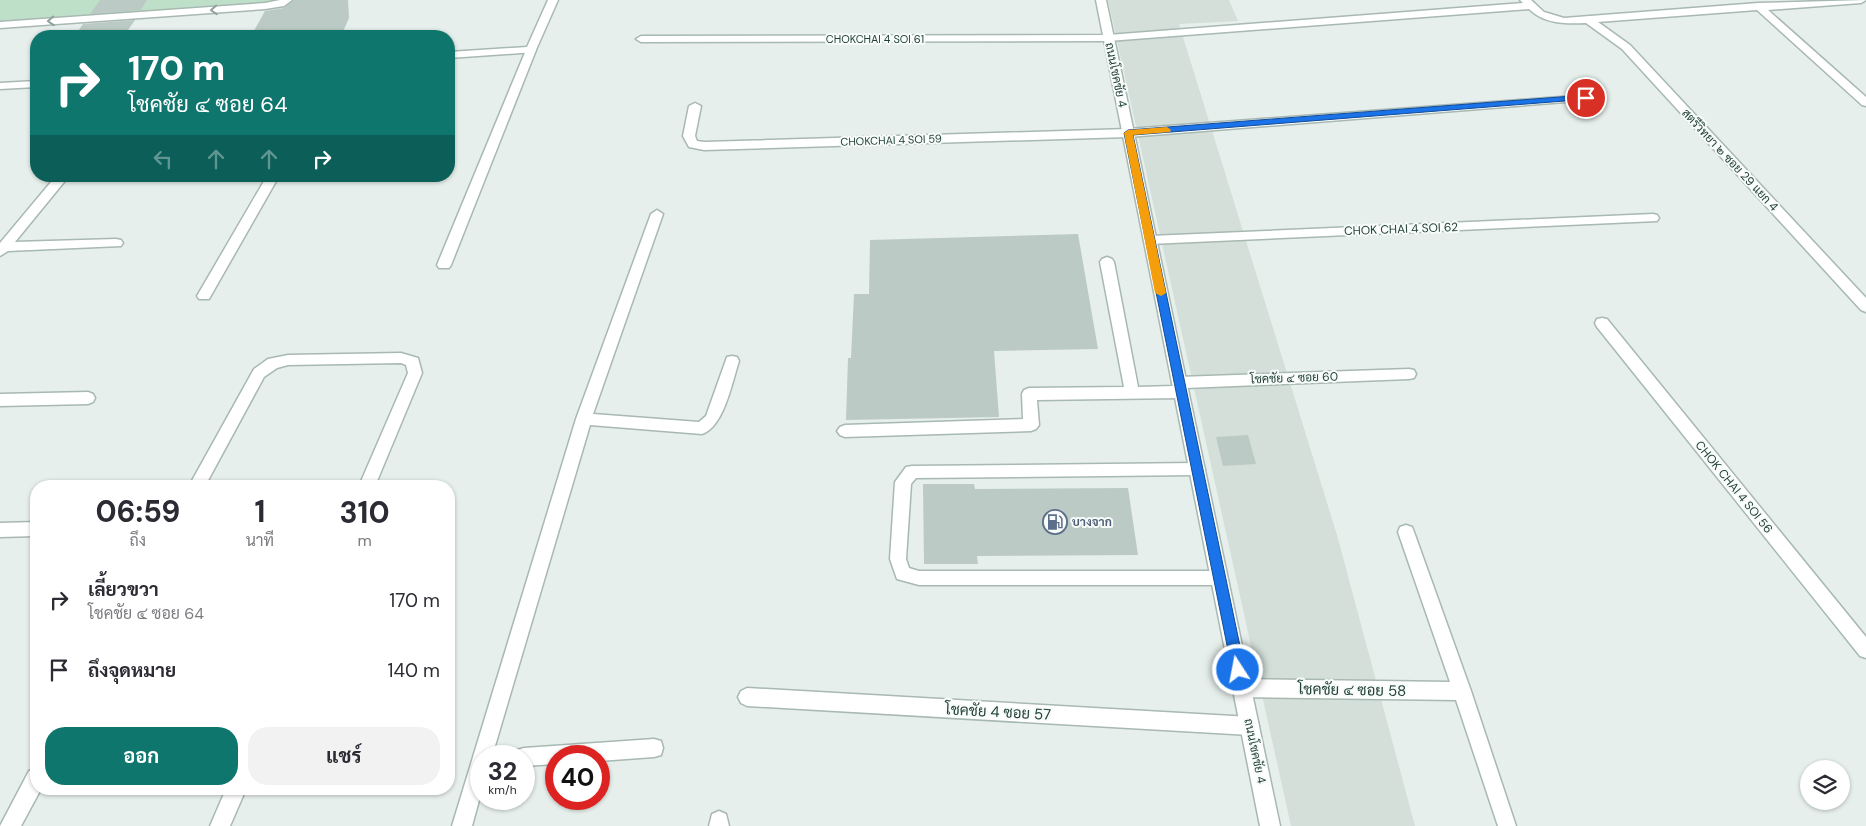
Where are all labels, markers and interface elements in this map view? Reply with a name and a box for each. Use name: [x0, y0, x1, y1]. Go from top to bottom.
one-way arrow: [209, 4, 217, 15]
one-way arrow: [47, 16, 55, 27]
street label: CHOKCHAI 4 SOI 61: [826, 32, 924, 46]
street label: ถนนโชคชัย 4: [1101, 41, 1131, 109]
text: 170 m: [128, 45, 225, 91]
icon: right: [45, 50, 110, 115]
pin: [1565, 77, 1607, 119]
icon: arrive: [1572, 84, 1600, 112]
text: โชคชัย ๔ ซอย 64: [128, 90, 288, 119]
street label: สตรีวิทยา ๒ ซอย 29 แยก 4: [1678, 105, 1782, 215]
street label: CHOKCHAI 4 SOI 59: [840, 131, 942, 149]
icon: left: [149, 145, 177, 173]
icon: ahead: [202, 145, 230, 173]
icon: ahead: [255, 145, 283, 173]
icon: right: [308, 145, 336, 173]
street label: CHOK CHAI 4 SOI 62: [1344, 219, 1458, 239]
street label: โชคชัย ๔ ซอย 60: [1249, 368, 1338, 388]
street label: CHOK CHAI 4 SOI 56: [1692, 437, 1776, 537]
text: 06:59: [95, 492, 180, 531]
text: 1: [254, 492, 265, 531]
text: 310: [340, 493, 390, 532]
fuel station icon: บางจาก: [1042, 509, 1068, 535]
place label: บางจาก: [1072, 514, 1112, 530]
text: ถึง: [130, 530, 146, 551]
text: นาที: [246, 530, 274, 551]
text: m: [357, 530, 372, 551]
text: เลี้ยวขวา: [88, 577, 159, 602]
icon: right: [45, 586, 73, 614]
text: 170 m: [389, 588, 440, 613]
text: โชคชัย ๔ ซอย 64: [88, 603, 204, 624]
position arrow: [1211, 643, 1263, 695]
icon: arrive: [45, 656, 73, 684]
text: ถึงจุดหมาย: [88, 658, 176, 683]
text: 140 m: [388, 658, 440, 683]
street label: โชคชัย ๔ ซอย 58: [1297, 679, 1406, 701]
street label: โชคชัย 4 ซอย 57: [943, 699, 1052, 725]
street label: ถนนโชคชัย 4: [1240, 717, 1270, 785]
button: ออก: [45, 727, 238, 785]
button: แชร์: [248, 727, 440, 785]
speed limit sign: 40: [545, 745, 610, 810]
text: 32: [488, 755, 517, 788]
map controls: [1800, 760, 1850, 810]
button: layers: [1800, 760, 1850, 810]
text: km/h: [488, 782, 517, 798]

